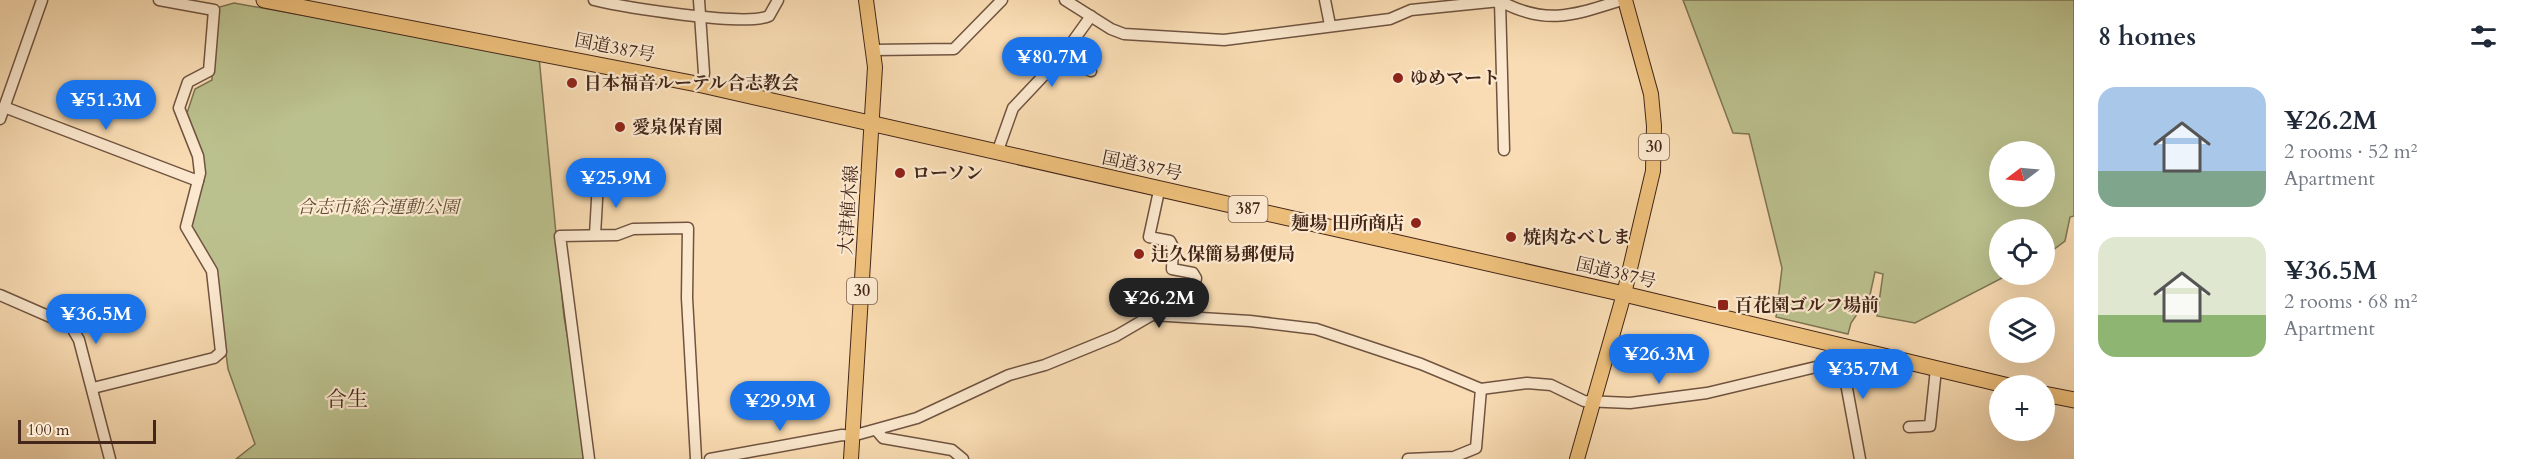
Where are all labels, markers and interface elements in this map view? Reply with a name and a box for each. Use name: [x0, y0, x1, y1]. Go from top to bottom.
text: 8 homes: [2098, 19, 2196, 54]
icon: filters: [2467, 20, 2500, 53]
street label: 国道387号: [573, 28, 657, 68]
pin: ¥80.7M: [1003, 37, 1101, 88]
text: ¥80.7M: [1016, 43, 1088, 70]
place label: ゆめマート: [1410, 66, 1500, 91]
place label: 日本福音ルーテル合志教会: [584, 71, 799, 96]
marker: ゆめマート: [1391, 71, 1405, 85]
marker: 日本福音ルーテル合志教会: [565, 76, 579, 90]
pin: ¥51.3M: [57, 80, 155, 131]
text: ¥51.3M: [70, 86, 142, 113]
text: ¥26.2M: [2284, 103, 2377, 138]
icon: home: [2146, 111, 2218, 183]
place label: 愛泉保育園: [632, 115, 722, 140]
marker: 愛泉保育園: [613, 120, 627, 134]
road number: 30: [1639, 134, 1669, 160]
text: 2 rooms · 52 m²: [2284, 138, 2417, 165]
north arrow: [1989, 141, 2055, 207]
map controls: [1989, 141, 2055, 441]
street label: 国道387号: [1099, 145, 1185, 187]
pin: ¥25.9M: [567, 158, 665, 209]
place label: ローソン: [912, 161, 983, 186]
text: ¥25.9M: [580, 164, 652, 191]
street label: 大津植木線: [833, 164, 865, 256]
text: Apartment: [2284, 165, 2375, 192]
marker: ローソン: [893, 166, 907, 180]
park label: 合志市総合運動公園: [297, 195, 462, 220]
road number: 387: [1228, 196, 1268, 222]
place label: 麺場 田所商店: [1291, 211, 1404, 236]
marker: 麺場 田所商店: [1409, 216, 1423, 230]
button: locate: [1989, 219, 2055, 285]
place label: 焼肉なべしま: [1523, 225, 1631, 250]
marker: 焼肉なべしま: [1504, 230, 1518, 244]
place label: 辻久保簡易郵便局: [1151, 242, 1295, 267]
marker: 辻久保簡易郵便局: [1132, 247, 1146, 261]
street label: 国道387号: [1573, 252, 1659, 294]
text: ¥36.5M: [2284, 253, 2377, 288]
icon: home: [2146, 261, 2218, 333]
road number: 30: [847, 278, 877, 304]
pin: ¥26.2M: [1110, 278, 1208, 329]
text: ¥26.2M: [1123, 284, 1195, 311]
text: 2 rooms · 68 m²: [2284, 288, 2417, 315]
place label: 百花園ゴルフ場前: [1735, 293, 1879, 318]
pin: ¥36.5M: [47, 294, 145, 345]
button: layers: [1989, 297, 2055, 363]
marker: 百花園ゴルフ場前: [1716, 298, 1730, 312]
text: ¥36.5M: [60, 300, 132, 327]
text: Apartment: [2284, 315, 2375, 342]
pin: ¥26.3M: [1610, 334, 1708, 385]
text: ¥26.3M: [1623, 340, 1695, 367]
pin: ¥35.7M: [1814, 349, 1912, 400]
text: ¥35.7M: [1827, 355, 1899, 382]
button: +: [1989, 375, 2055, 441]
pin: ¥29.9M: [731, 381, 829, 432]
district label: 合生: [326, 385, 368, 414]
text: ¥29.9M: [744, 387, 816, 414]
scale bar: [18, 417, 156, 444]
text: 100 m: [27, 419, 69, 441]

